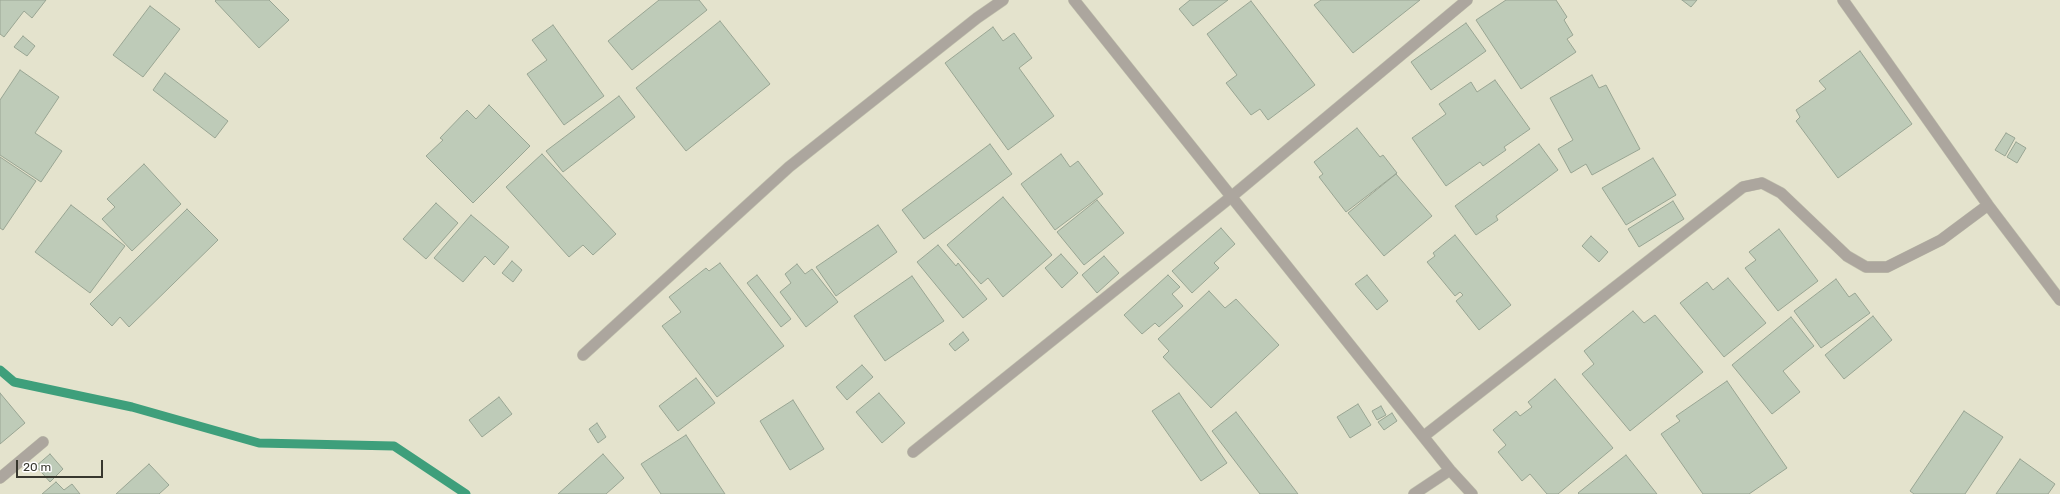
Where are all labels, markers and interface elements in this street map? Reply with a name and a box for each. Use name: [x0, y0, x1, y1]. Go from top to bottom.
scale bar: [18, 452, 105, 478]
text: 20 m: [23, 460, 51, 474]

